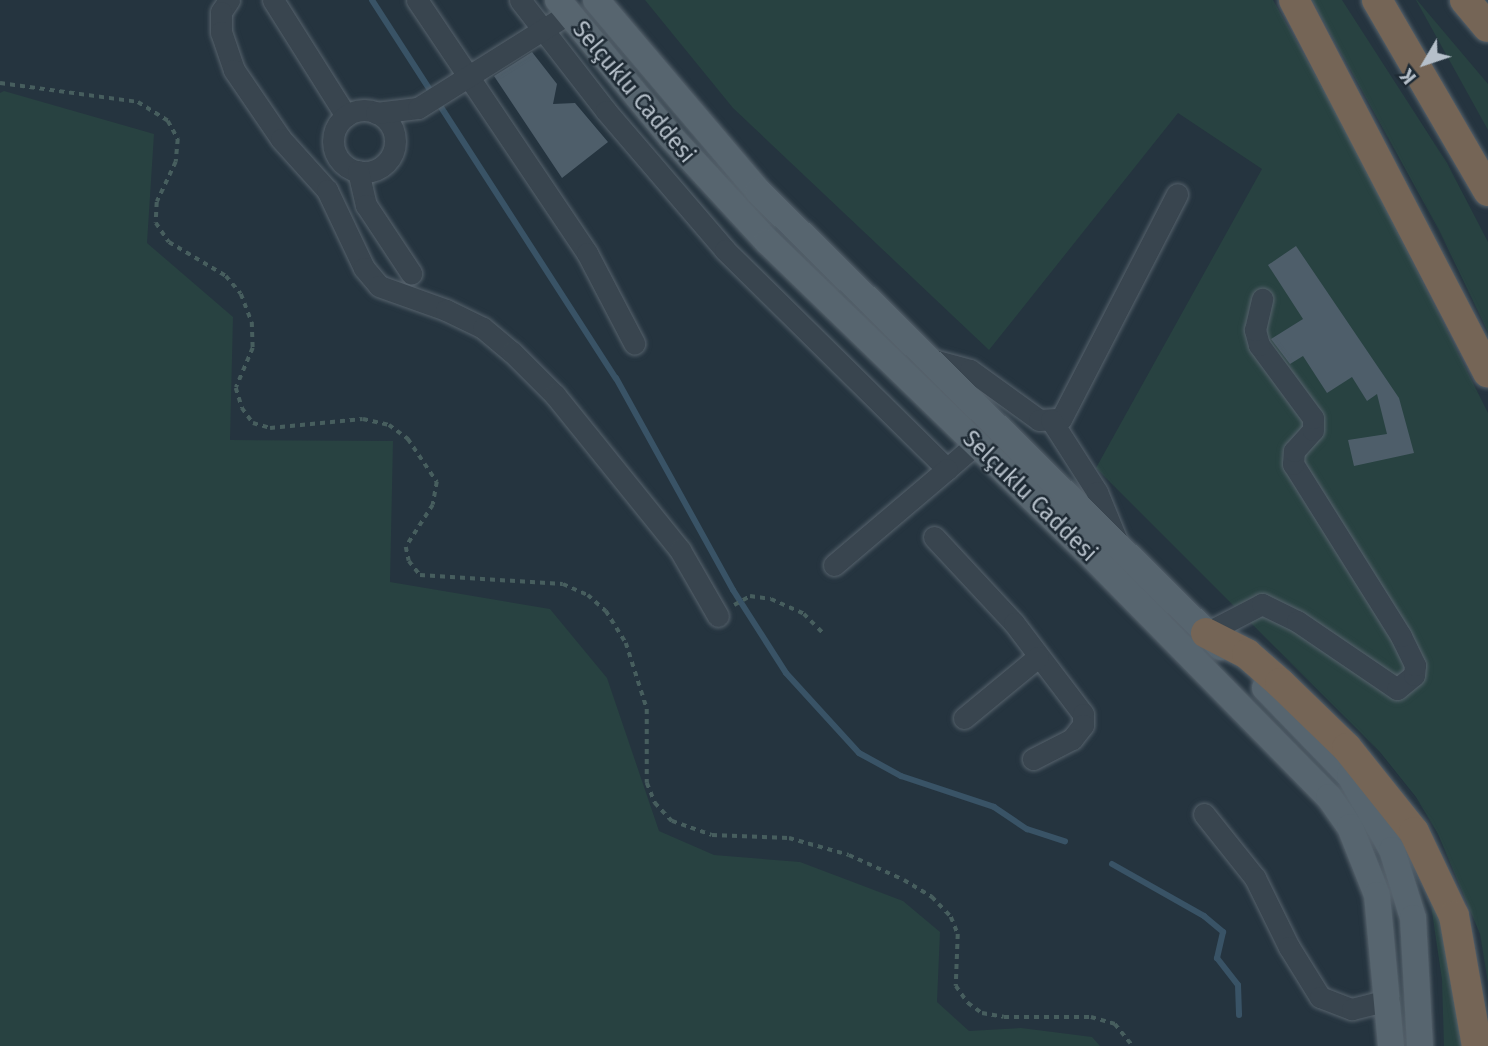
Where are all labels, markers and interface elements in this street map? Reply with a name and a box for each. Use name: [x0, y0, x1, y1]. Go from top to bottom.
street label: Selçuklu Caddesi: [567, 16, 701, 168]
north arrow: [1390, 28, 1460, 98]
text: K: [1396, 65, 1421, 88]
street label: Selçuklu Caddesi: [957, 425, 1103, 567]

